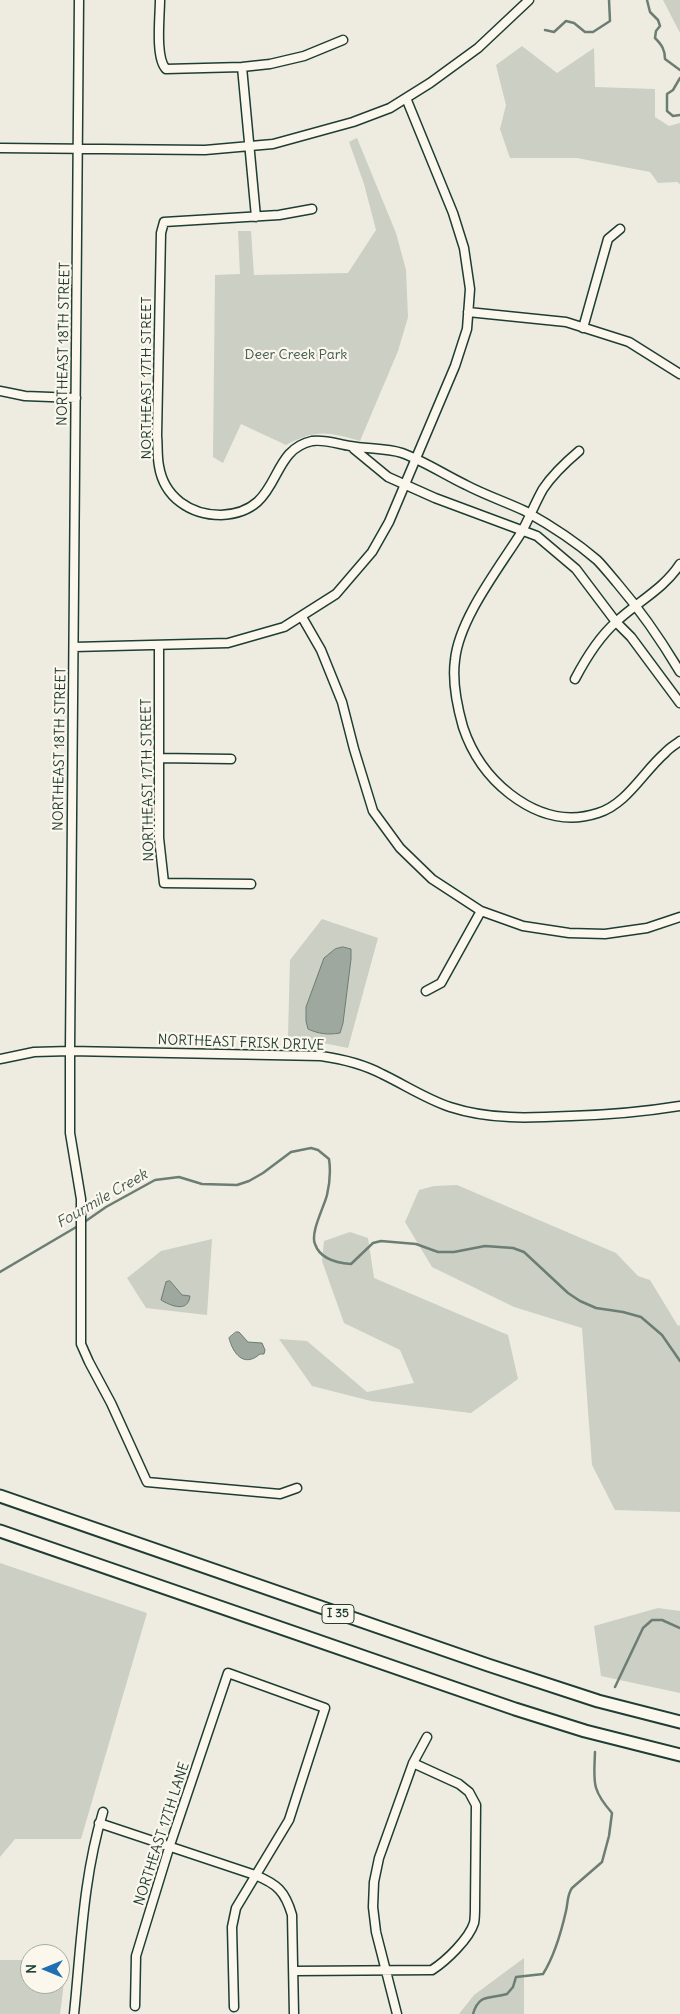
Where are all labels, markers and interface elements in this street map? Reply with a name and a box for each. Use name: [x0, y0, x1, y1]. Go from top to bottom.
street label: NORTHEAST 18TH STREET: [54, 262, 74, 426]
street label: NORTHEAST 17TH STREET: [139, 297, 155, 459]
park label: Deer Creek Park: [245, 347, 347, 363]
street label: NORTHEAST 18TH STREET: [50, 667, 70, 831]
street label: NORTHEAST 17TH STREET: [138, 698, 158, 862]
street label: NORTHEAST FRISK DRIVE: [157, 1032, 325, 1054]
water label: Fourmile Creek: [53, 1166, 151, 1232]
road number: I 35: [322, 1605, 354, 1624]
street label: NORTHEAST 17TH LANE: [131, 1760, 193, 1908]
north arrow: [20, 1944, 70, 1994]
text: N: [22, 1964, 40, 1974]

